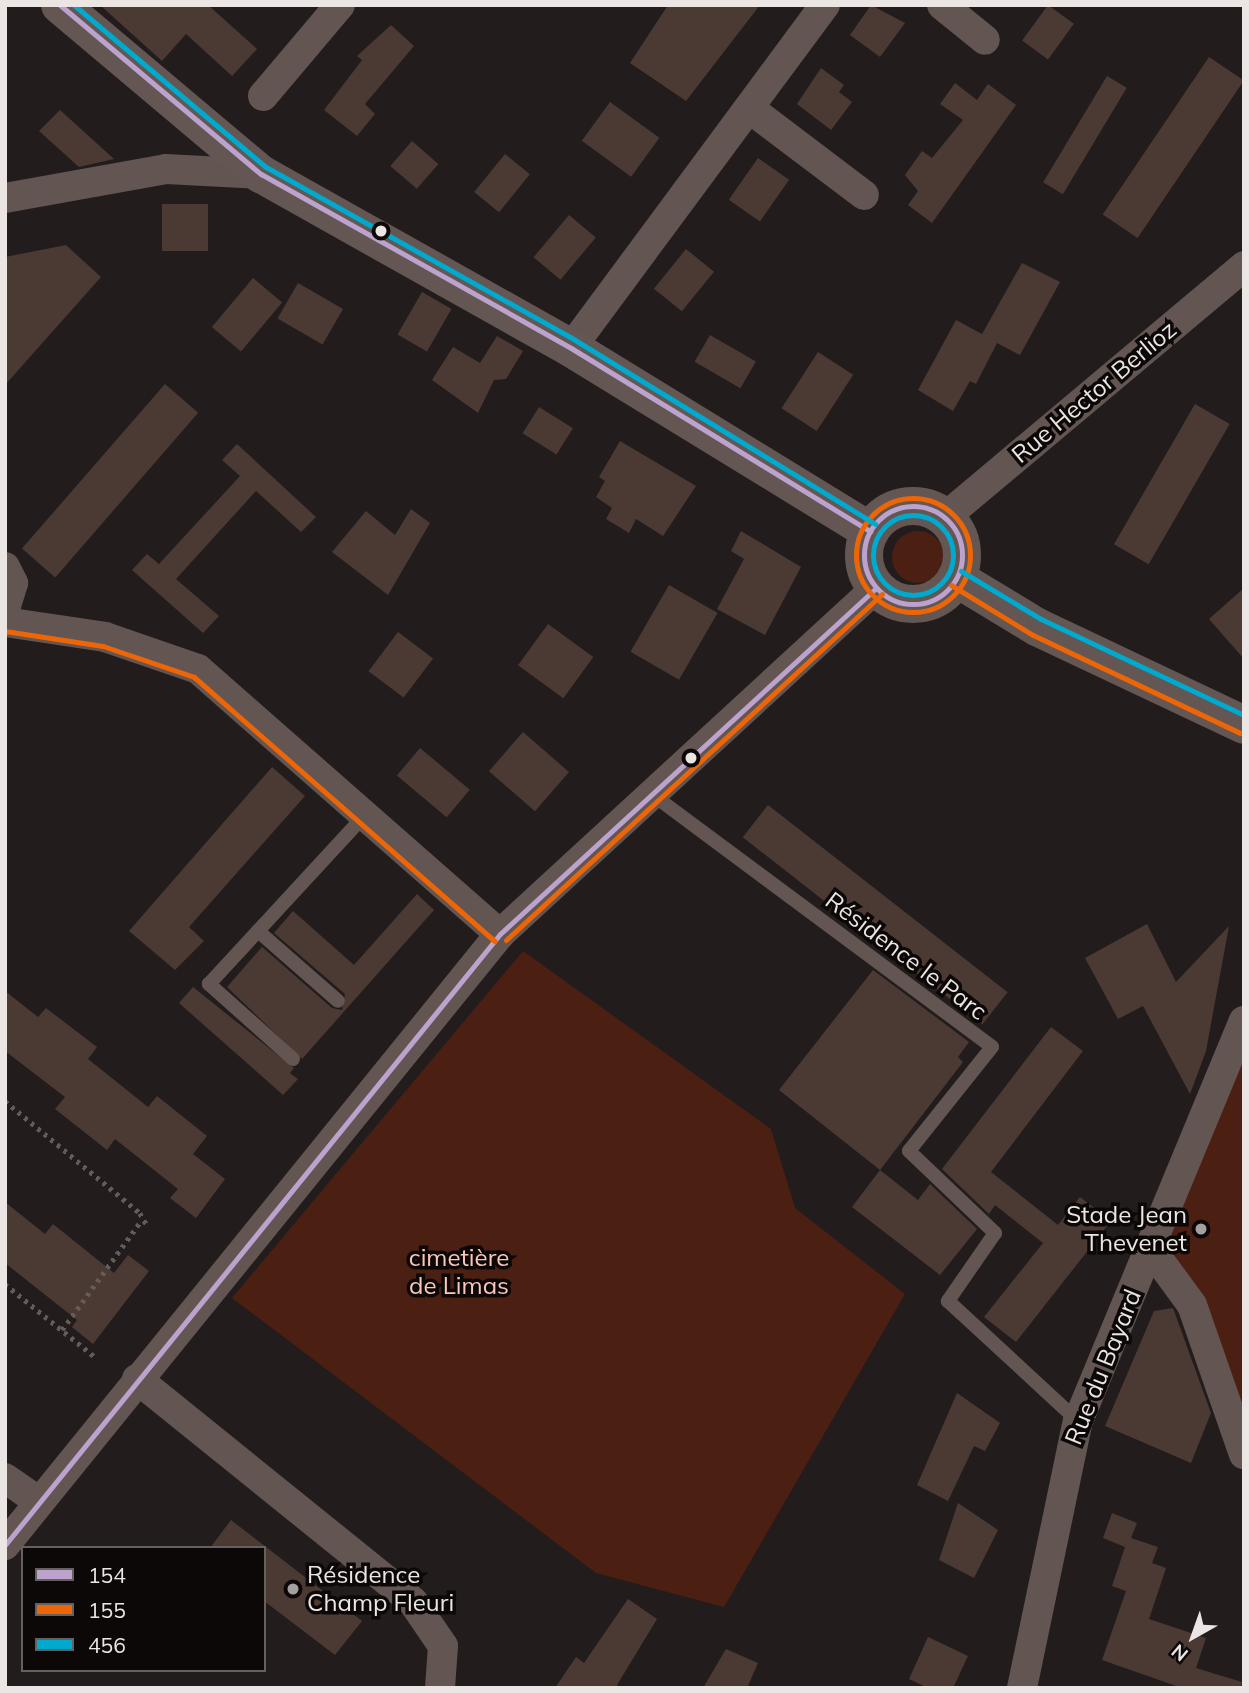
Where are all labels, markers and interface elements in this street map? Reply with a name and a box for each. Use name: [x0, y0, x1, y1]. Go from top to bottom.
unlabelled marker: [374, 224, 388, 238]
street label: Rue Hector Berlioz: [1006, 315, 1182, 469]
unlabelled marker: [684, 751, 698, 765]
street label: Résidence le Parc: [820, 886, 992, 1026]
place label: Stade Jean Thevenet: [1066, 1201, 1187, 1257]
marker: Stade Jean Thevenet: [1193, 1221, 1209, 1237]
park label: cimetière de Limas: [409, 1244, 509, 1300]
street label: Rue du Bayard: [1059, 1285, 1147, 1449]
legend: [21, 1546, 266, 1672]
place label: Résidence Champ Fleuri: [307, 1561, 454, 1617]
text: 154: [88, 1562, 126, 1588]
marker: Résidence Champ Fleuri: [285, 1581, 301, 1597]
text: 155: [88, 1597, 126, 1623]
north arrow: [1158, 1602, 1228, 1672]
text: 456: [88, 1632, 126, 1658]
text: N: [1166, 1639, 1193, 1667]

